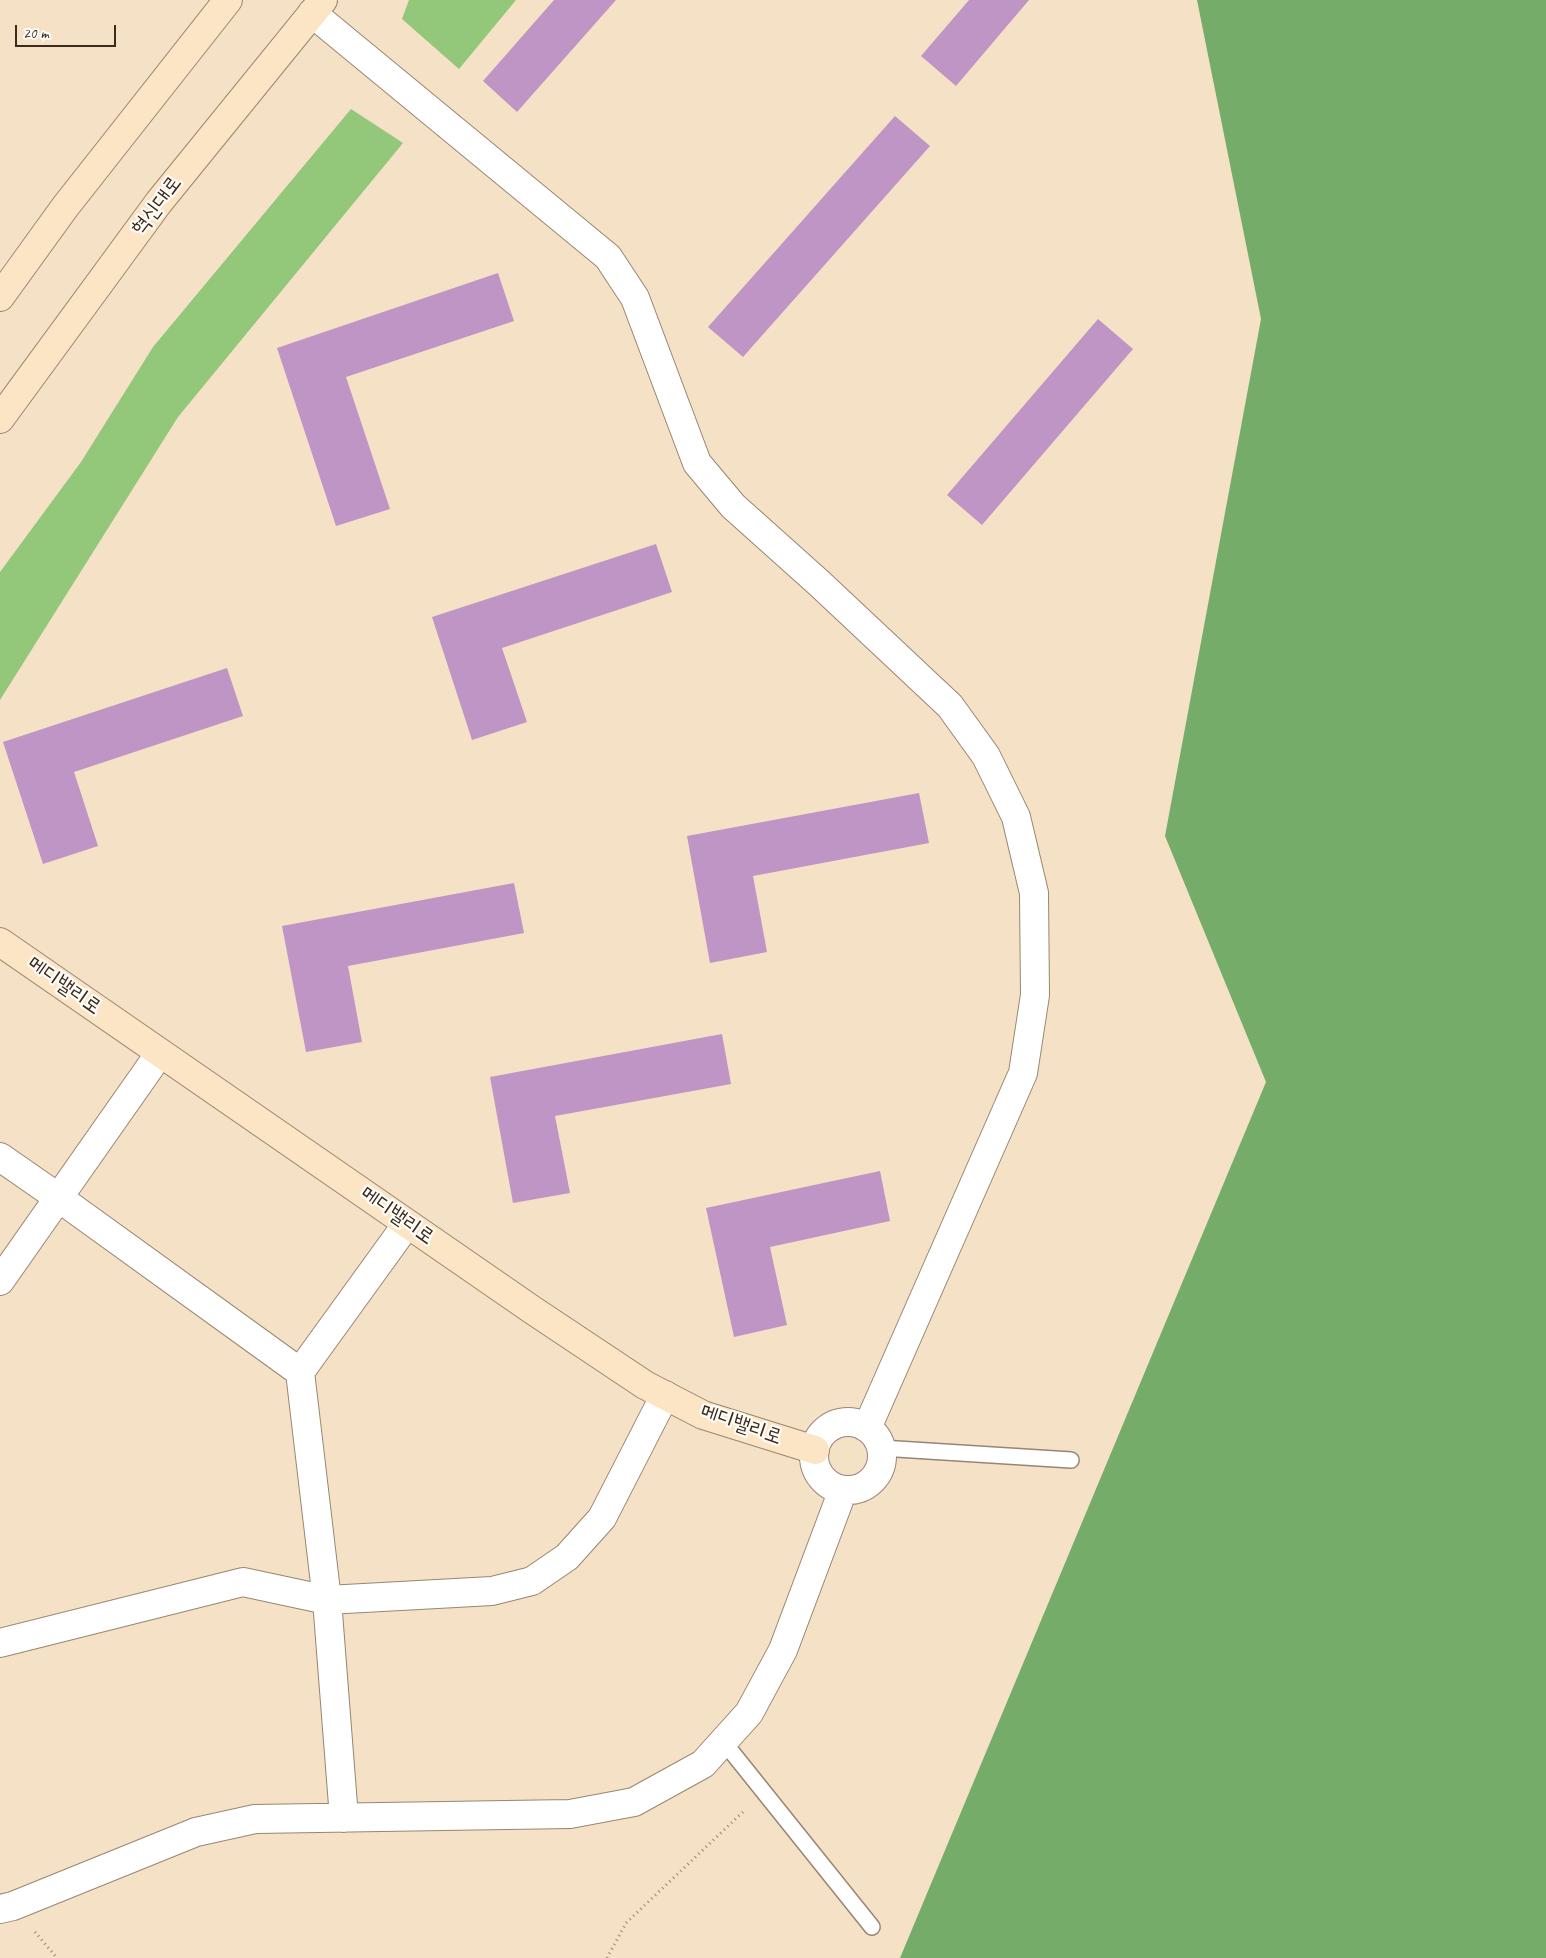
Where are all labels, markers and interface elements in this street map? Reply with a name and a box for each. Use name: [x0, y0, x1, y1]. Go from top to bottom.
scale bar: [18, 15, 119, 47]
text: 20 m: [23, 24, 49, 43]
street label: 혁신대로: [127, 171, 187, 241]
street label: 메디밸리로: [22, 951, 106, 1021]
street label: 메디밸리로: [355, 1181, 439, 1251]
street label: 메디밸리로: [697, 1399, 785, 1451]

